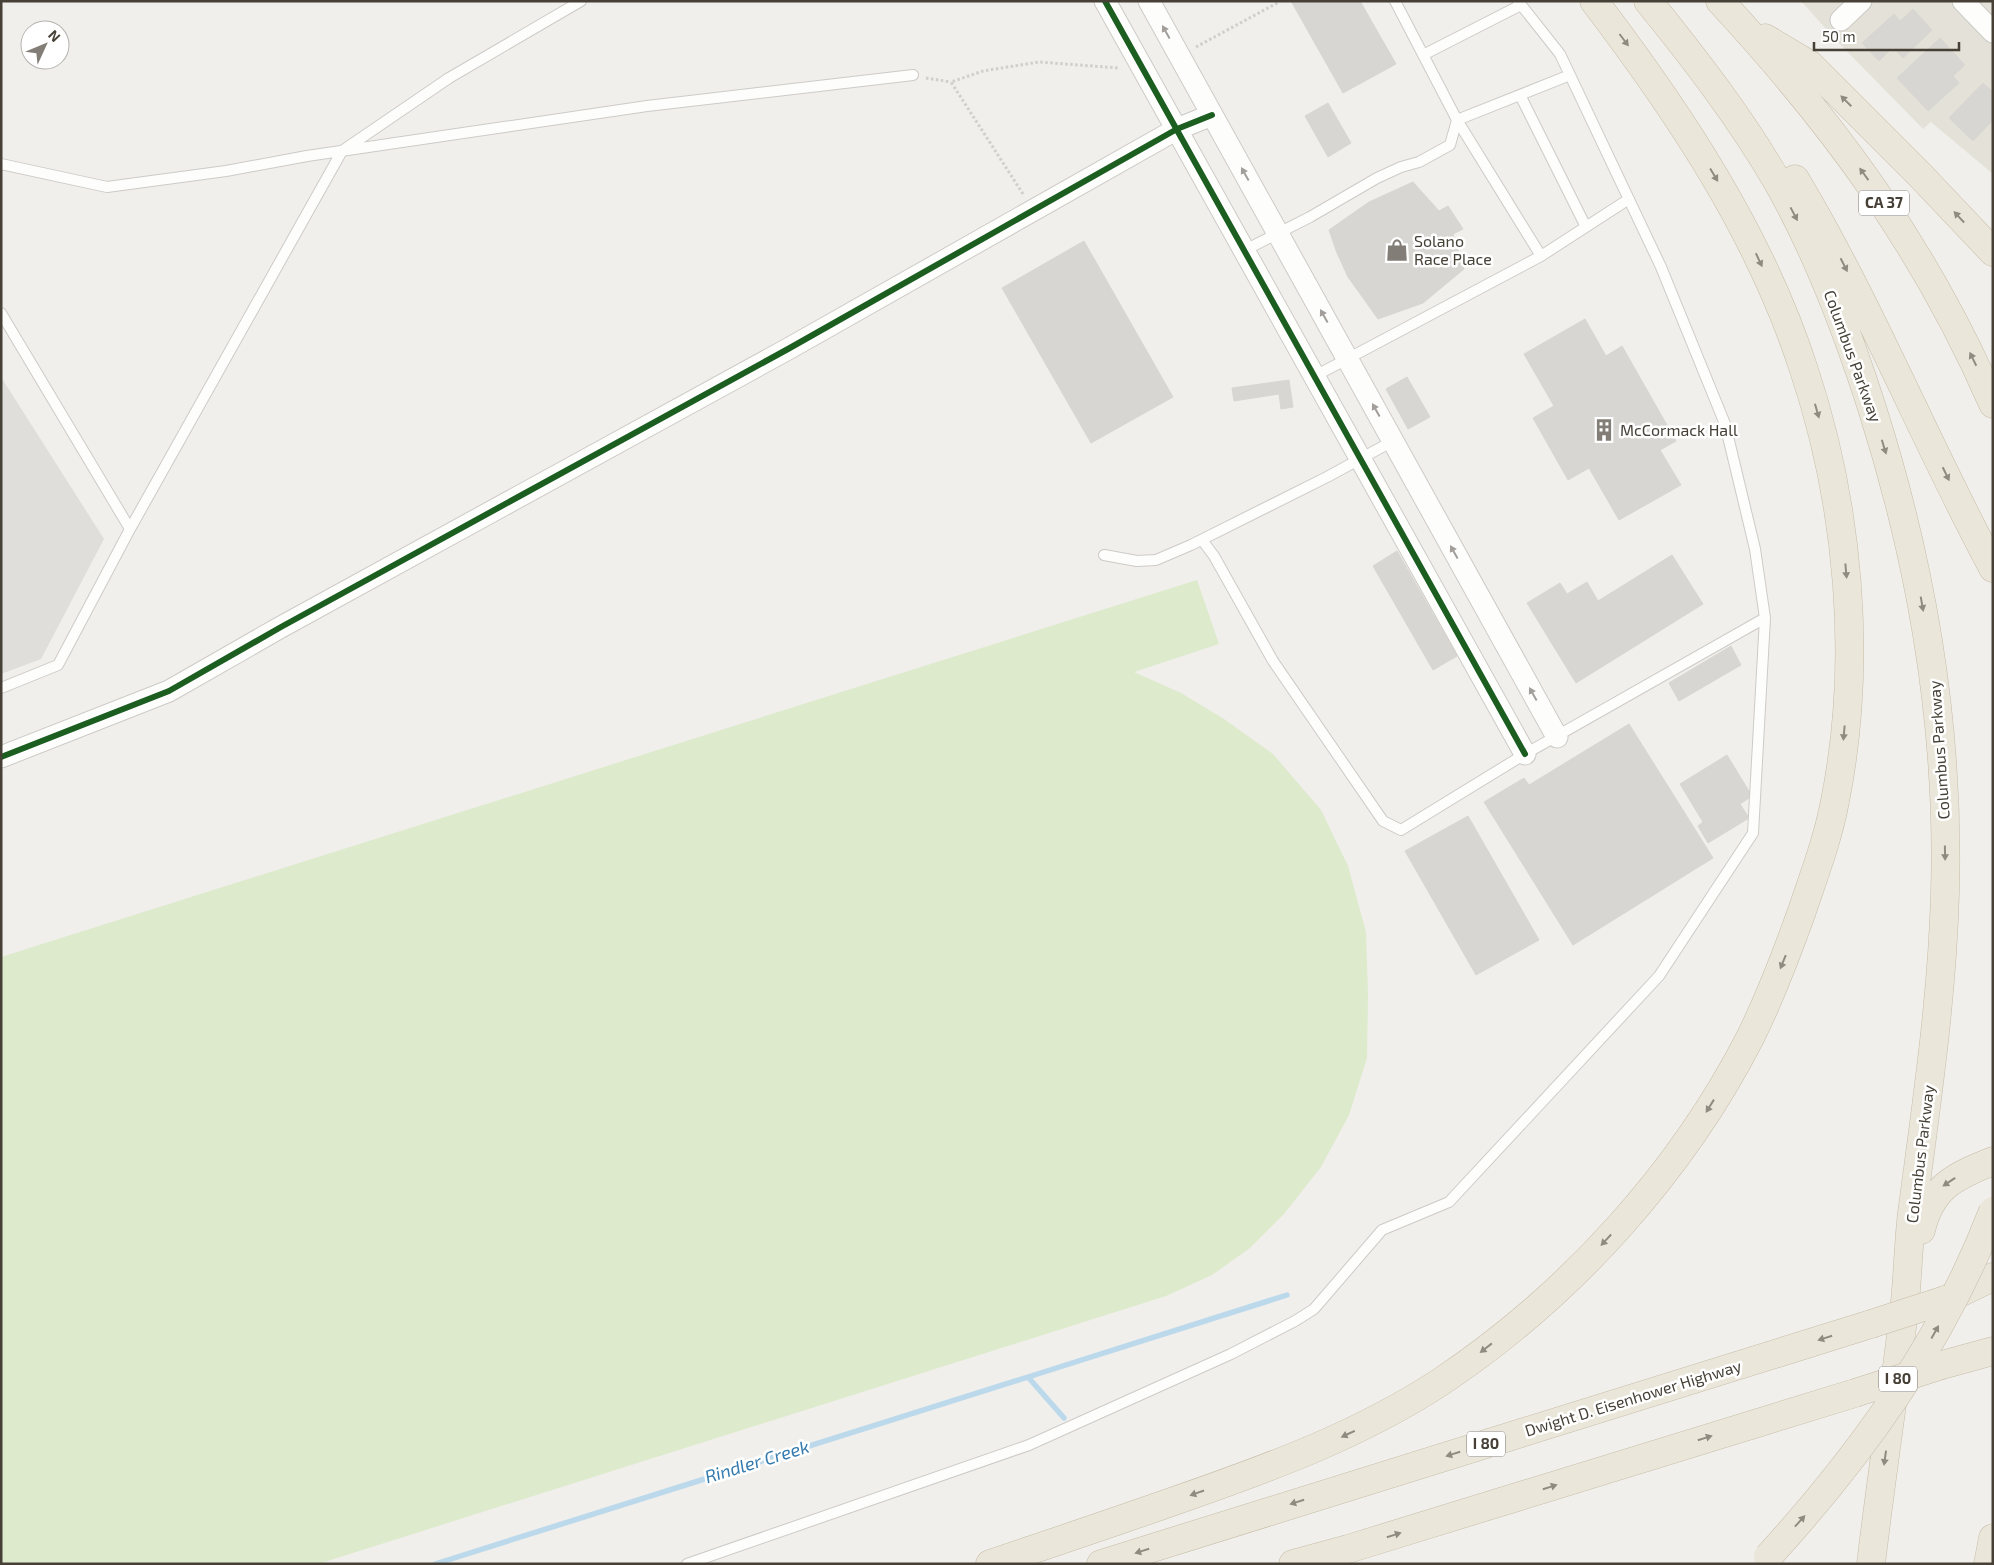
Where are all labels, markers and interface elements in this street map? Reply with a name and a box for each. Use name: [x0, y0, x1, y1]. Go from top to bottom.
north arrow: [20, 20, 70, 70]
scale bar: [1814, 20, 1959, 52]
one-way arrow: [1162, 25, 1170, 39]
text: N: [45, 26, 64, 45]
text: 50 m: [1822, 27, 1856, 45]
one-way arrow: [1618, 33, 1629, 46]
one-way arrow: [1840, 95, 1852, 107]
one-way arrow: [1241, 167, 1250, 181]
one-way arrow: [1859, 167, 1869, 181]
one-way arrow: [1709, 169, 1718, 182]
road number: CA 37: [1859, 190, 1909, 216]
one-way arrow: [1790, 207, 1798, 221]
one-way arrow: [1953, 211, 1965, 223]
place label: Solano Race Place: [1414, 231, 1492, 268]
shop icon: Solano Race Place: [1384, 237, 1410, 263]
one-way arrow: [1755, 252, 1764, 267]
one-way arrow: [1840, 258, 1848, 272]
street label: Columbus Parkway: [1821, 287, 1886, 425]
one-way arrow: [1320, 309, 1328, 323]
one-way arrow: [1969, 352, 1977, 366]
one-way arrow: [1372, 402, 1380, 417]
one-way arrow: [1813, 404, 1821, 419]
building icon: McCormack Hall: [1591, 417, 1617, 443]
place label: McCormack Hall: [1620, 420, 1738, 439]
one-way arrow: [1881, 439, 1889, 454]
one-way arrow: [1942, 467, 1950, 481]
one-way arrow: [1450, 545, 1459, 559]
one-way arrow: [1842, 563, 1850, 579]
one-way arrow: [1919, 597, 1927, 613]
street label: Columbus Parkway: [1924, 679, 1953, 820]
one-way arrow: [1529, 687, 1537, 701]
one-way arrow: [1840, 725, 1848, 741]
one-way arrow: [1941, 845, 1949, 861]
one-way arrow: [1779, 955, 1787, 970]
street label: Columbus Parkway: [1902, 1083, 1937, 1224]
one-way arrow: [1705, 1100, 1714, 1113]
one-way arrow: [1942, 1177, 1956, 1187]
one-way arrow: [1600, 1233, 1612, 1245]
one-way arrow: [1931, 1325, 1939, 1339]
one-way arrow: [1817, 1335, 1832, 1343]
one-way arrow: [1480, 1343, 1493, 1354]
street label: Dwight D. Eisenhower Highway: [1522, 1355, 1744, 1440]
road number: I 80: [1879, 1366, 1917, 1392]
one-way arrow: [1341, 1430, 1355, 1438]
road number: I 80: [1467, 1432, 1505, 1456]
one-way arrow: [1697, 1434, 1712, 1442]
water label: Rindler Creek: [702, 1435, 812, 1487]
one-way arrow: [1445, 1451, 1460, 1459]
one-way arrow: [1880, 1451, 1888, 1467]
one-way arrow: [1542, 1482, 1557, 1490]
one-way arrow: [1189, 1489, 1204, 1497]
one-way arrow: [1290, 1499, 1305, 1507]
one-way arrow: [1795, 1515, 1806, 1528]
one-way arrow: [1387, 1530, 1402, 1538]
one-way arrow: [1134, 1547, 1149, 1555]

